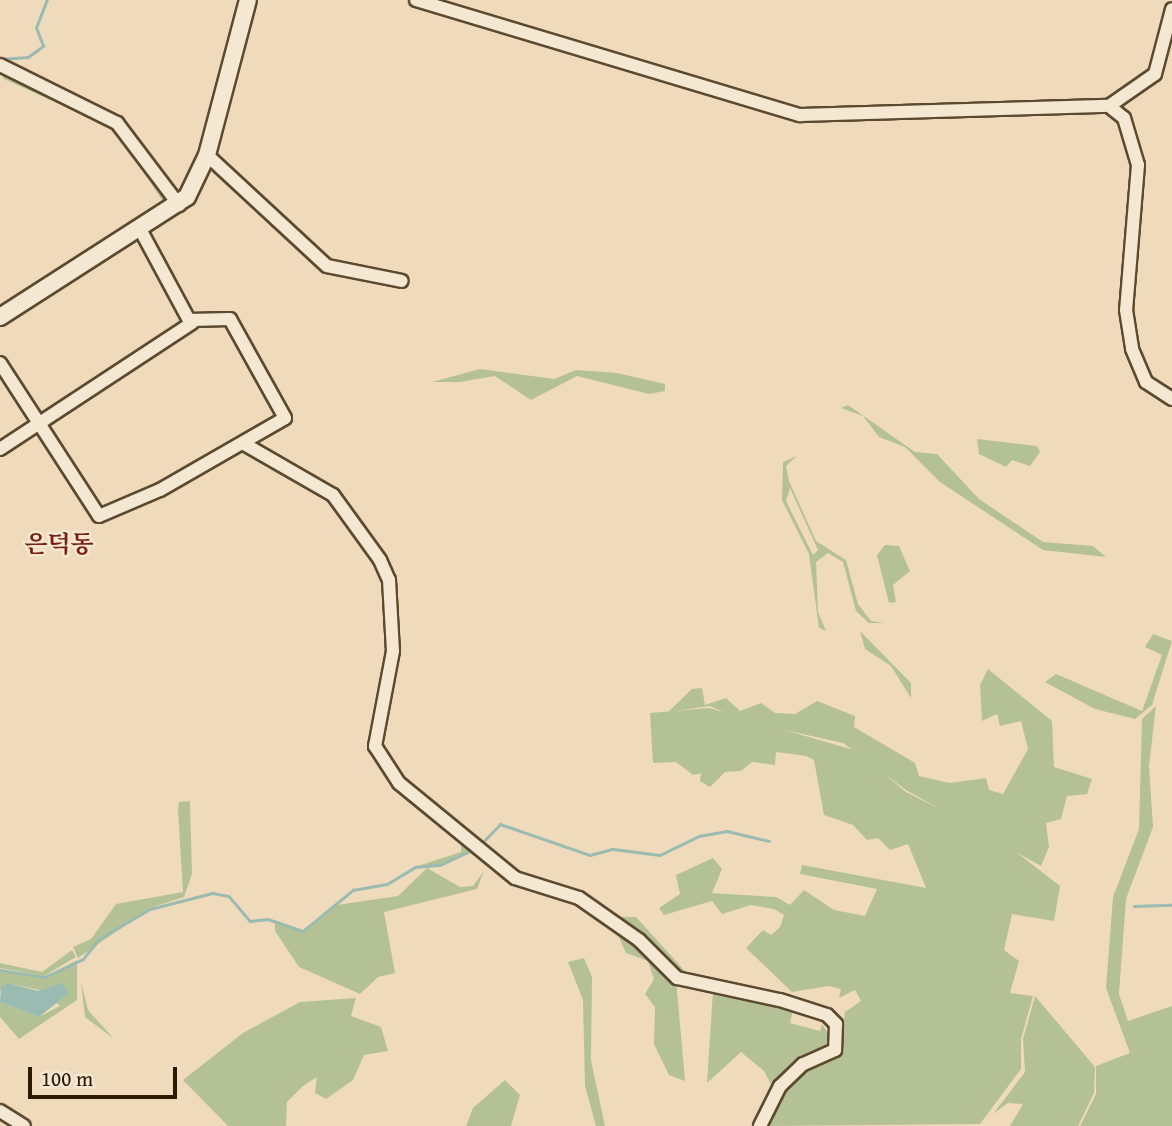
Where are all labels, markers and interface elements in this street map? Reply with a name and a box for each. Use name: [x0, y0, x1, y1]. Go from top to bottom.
district label: 은덕동: [24, 530, 94, 558]
scale bar: [32, 1052, 180, 1096]
text: 100 m: [41, 1063, 93, 1094]

